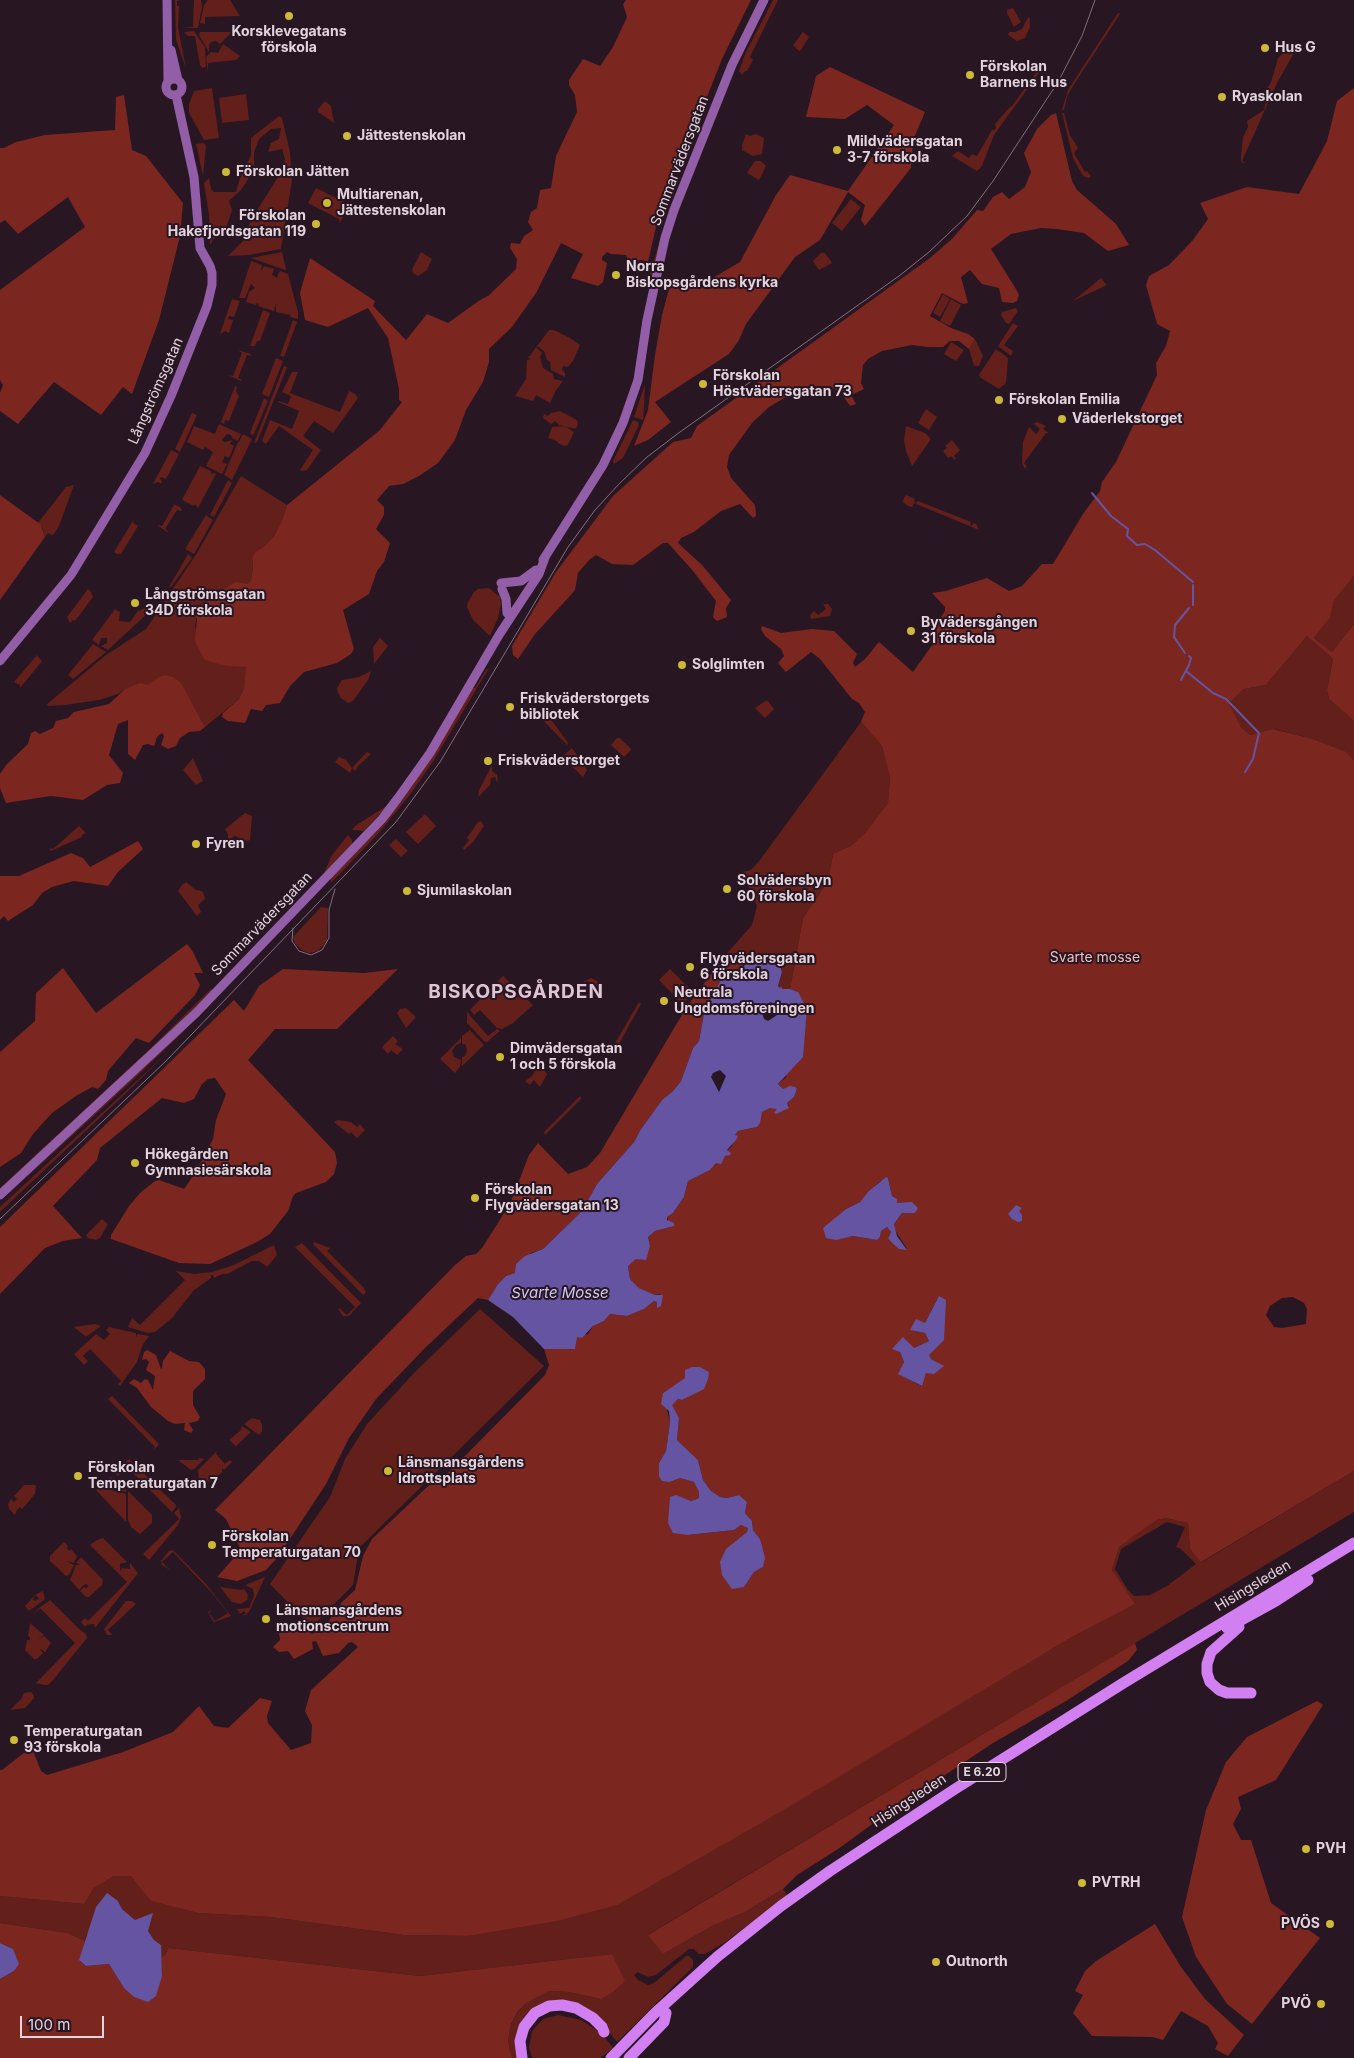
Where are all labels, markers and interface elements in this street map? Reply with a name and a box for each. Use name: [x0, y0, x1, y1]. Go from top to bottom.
marker: Korsklevegatans förskola: [283, 10, 295, 22]
place label: Korsklevegatans förskola: [232, 24, 346, 56]
place label: Hus G: [1275, 40, 1316, 56]
marker: Hus G: [1259, 42, 1271, 54]
place label: Förskolan Barnens Hus: [980, 59, 1067, 92]
marker: Förskolan Barnens Hus: [964, 69, 976, 81]
place label: Ryaskolan: [1232, 89, 1302, 105]
marker: Ryaskolan: [1216, 91, 1228, 103]
street label: Sommarvädersgatan: [648, 94, 712, 228]
place label: Jättestenskolan: [357, 128, 466, 144]
marker: Jättestenskolan: [341, 130, 353, 142]
place label: Mildvädersgatan 3-7 förskola: [847, 134, 963, 166]
marker: Mildvädersgatan 3-7 förskola: [831, 144, 843, 156]
place label: Förskolan Jätten: [236, 164, 349, 180]
marker: Förskolan Jätten: [220, 166, 232, 178]
place label: Multiarenan, Jättestenskolan: [337, 187, 446, 220]
marker: Multiarenan, Jättestenskolan: [321, 197, 333, 209]
place label: Förskolan Hakefjordsgatan 119: [168, 208, 306, 240]
marker: Förskolan Hakefjordsgatan 119: [310, 218, 322, 230]
place label: Norra Biskopsgårdens kyrka: [626, 259, 778, 292]
marker: Norra Biskopsgårdens kyrka: [610, 269, 622, 281]
street label: Långströmsgatan: [125, 335, 187, 447]
place label: Förskolan Höstvädersgatan 73: [713, 368, 852, 401]
marker: Förskolan Höstvädersgatan 73: [697, 378, 709, 390]
place label: Förskolan Emilia: [1009, 392, 1120, 408]
marker: Förskolan Emilia: [993, 394, 1005, 406]
place label: Väderlekstorget: [1072, 411, 1182, 427]
marker: Väderlekstorget: [1056, 413, 1068, 425]
place label: Långströmsgatan 34D förskola: [145, 587, 265, 620]
marker: Långströmsgatan 34D förskola: [129, 597, 141, 609]
place label: Byvädersgången 31 förskola: [921, 615, 1037, 648]
marker: Byvädersgången 31 förskola: [905, 625, 917, 637]
place label: Solglimten: [692, 657, 765, 673]
marker: Solglimten: [676, 659, 688, 671]
place label: Friskväderstorgets bibliotek: [520, 691, 650, 724]
marker: Friskväderstorgets bibliotek: [504, 701, 516, 713]
place label: Friskväderstorget: [498, 753, 620, 769]
marker: Friskväderstorget: [482, 755, 494, 767]
place label: Fyren: [206, 836, 245, 852]
marker: Fyren: [190, 838, 202, 850]
street label: Sommarvädersgatan: [208, 869, 316, 979]
place label: Solvädersbyn 60 förskola: [737, 873, 832, 906]
place label: Sjumilaskolan: [417, 883, 512, 899]
marker: Solvädersbyn 60 förskola: [721, 883, 733, 895]
marker: Sjumilaskolan: [401, 885, 413, 897]
park label: Svarte mosse: [1050, 950, 1140, 966]
place label: Flygvädersgatan 6 förskola: [700, 951, 815, 984]
marker: Flygvädersgatan 6 förskola: [684, 961, 696, 973]
district label: BISKOPSGÅRDEN: [427, 981, 605, 1003]
place label: Neutrala Ungdomsföreningen: [674, 985, 815, 1018]
marker: Neutrala Ungdomsföreningen: [658, 995, 670, 1007]
place label: Dimvädersgatan 1 och 5 förskola: [510, 1041, 623, 1074]
marker: Dimvädersgatan 1 och 5 förskola: [494, 1051, 506, 1063]
place label: Hökegården Gymnasiesärskola: [145, 1147, 271, 1180]
marker: Hökegården Gymnasiesärskola: [129, 1157, 141, 1169]
place label: Förskolan Flygvädersgatan 13: [485, 1182, 619, 1214]
marker: Förskolan Flygvädersgatan 13: [469, 1192, 481, 1204]
water label: Svarte Mosse: [511, 1284, 609, 1302]
place label: Länsmansgårdens Idrottsplats: [398, 1455, 524, 1488]
place label: Förskolan Temperaturgatan 7: [88, 1460, 218, 1492]
marker: Länsmansgårdens Idrottsplats: [382, 1465, 394, 1477]
marker: Förskolan Temperaturgatan 7: [72, 1470, 84, 1482]
place label: Förskolan Temperaturgatan 70: [222, 1529, 361, 1561]
marker: Förskolan Temperaturgatan 70: [206, 1539, 218, 1551]
street label: Hisingsleden: [1212, 1557, 1294, 1615]
place label: Länsmansgårdens motionscentrum: [276, 1603, 402, 1635]
marker: Länsmansgårdens motionscentrum: [260, 1613, 272, 1625]
place label: Temperaturgatan 93 förskola: [24, 1724, 142, 1756]
marker: Temperaturgatan 93 förskola: [8, 1734, 20, 1746]
road number: E 6.20: [958, 1762, 1006, 1781]
street label: Hisingsleden: [869, 1771, 949, 1831]
place label: PVH: [1316, 1841, 1346, 1857]
marker: PVH: [1300, 1843, 1312, 1855]
place label: PVTRH: [1092, 1875, 1141, 1891]
marker: PVTRH: [1076, 1877, 1088, 1889]
place label: PVÖS: [1281, 1916, 1320, 1932]
marker: PVÖS: [1324, 1918, 1336, 1930]
place label: Outnorth: [946, 1954, 1008, 1970]
marker: Outnorth: [930, 1956, 942, 1968]
place label: PVÖ: [1281, 1996, 1311, 2012]
marker: PVÖ: [1315, 1998, 1327, 2010]
scale bar: [22, 2006, 106, 2038]
text: 100 m: [28, 2015, 70, 2034]

